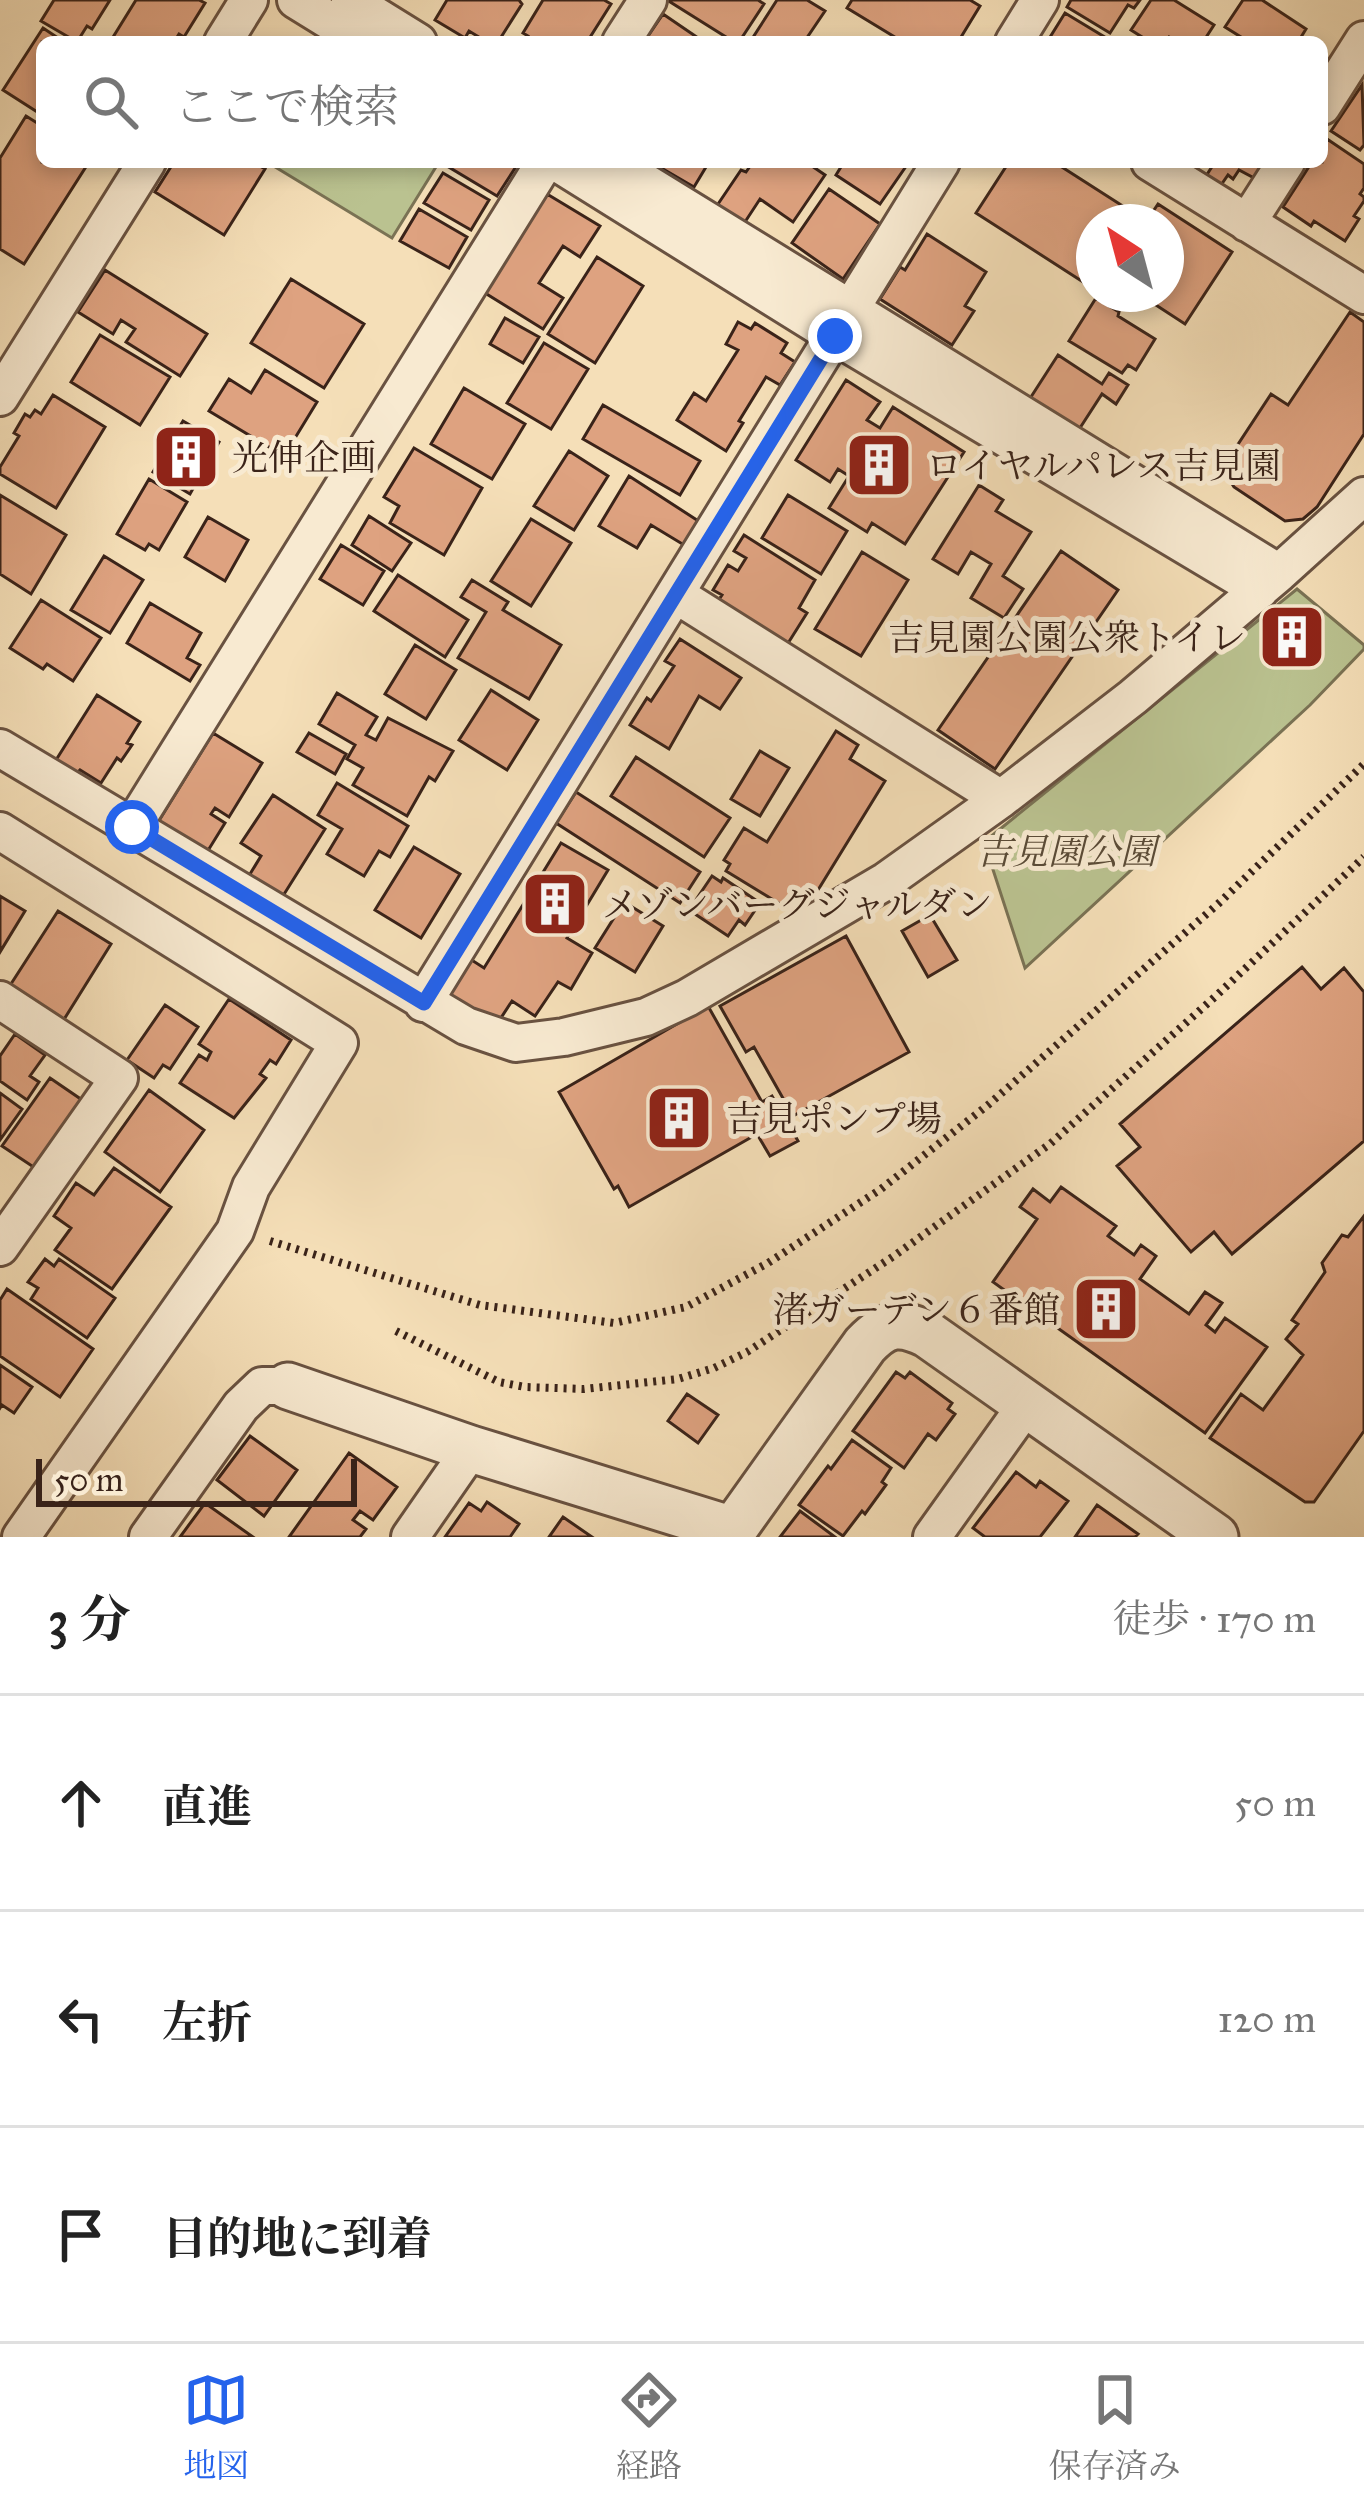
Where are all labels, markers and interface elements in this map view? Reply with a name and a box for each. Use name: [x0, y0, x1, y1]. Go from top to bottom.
search box: [36, 36, 1328, 168]
icon: search: [78, 69, 144, 135]
text: ここで検索: [174, 79, 399, 134]
north arrow: [1076, 204, 1184, 312]
route end: [808, 309, 862, 363]
building icon: 光伸企画: [151, 422, 221, 492]
building icon: ロイヤルパレス吉見園: [844, 430, 914, 500]
place label: 光伸企画: [232, 436, 376, 480]
place label: ロイヤルパレス吉見園: [926, 444, 1281, 488]
building icon: 吉見園公園公衆トイレ: [1257, 602, 1327, 672]
place label: 吉見園公園公衆トイレ: [888, 616, 1246, 660]
route start: [105, 800, 159, 854]
park label: 吉見園公園: [976, 830, 1161, 874]
building icon: メゾンバーグジャルダン: [520, 869, 590, 939]
place label: メゾンバーグジャルダン: [602, 883, 993, 927]
building icon: 吉見ポンプ場: [644, 1083, 714, 1153]
place label: 吉見ポンプ場: [726, 1097, 942, 1141]
building icon: 渚ガーデン６番館: [1071, 1274, 1141, 1344]
place label: 渚ガーデン６番館: [773, 1288, 1060, 1332]
scale bar: [36, 1453, 357, 1506]
text: 50 m: [54, 1460, 123, 1500]
text: 3 分: [48, 1589, 130, 1651]
text: 徒歩 · 170 m: [1113, 1595, 1316, 1643]
icon: ahead: [48, 1770, 114, 1836]
text: 直進: [162, 1779, 252, 1834]
text: 50 m: [1234, 1779, 1316, 1827]
icon: left: [48, 1986, 114, 2052]
text: 左折: [162, 1995, 252, 2050]
text: 120 m: [1217, 1995, 1316, 2043]
icon: arrive: [48, 2202, 114, 2268]
text: 目的地に到着: [162, 2211, 432, 2266]
tab: 地図: [183, 2367, 249, 2486]
tab: 経路: [616, 2367, 682, 2486]
tab: 保存済み: [1049, 2367, 1181, 2486]

